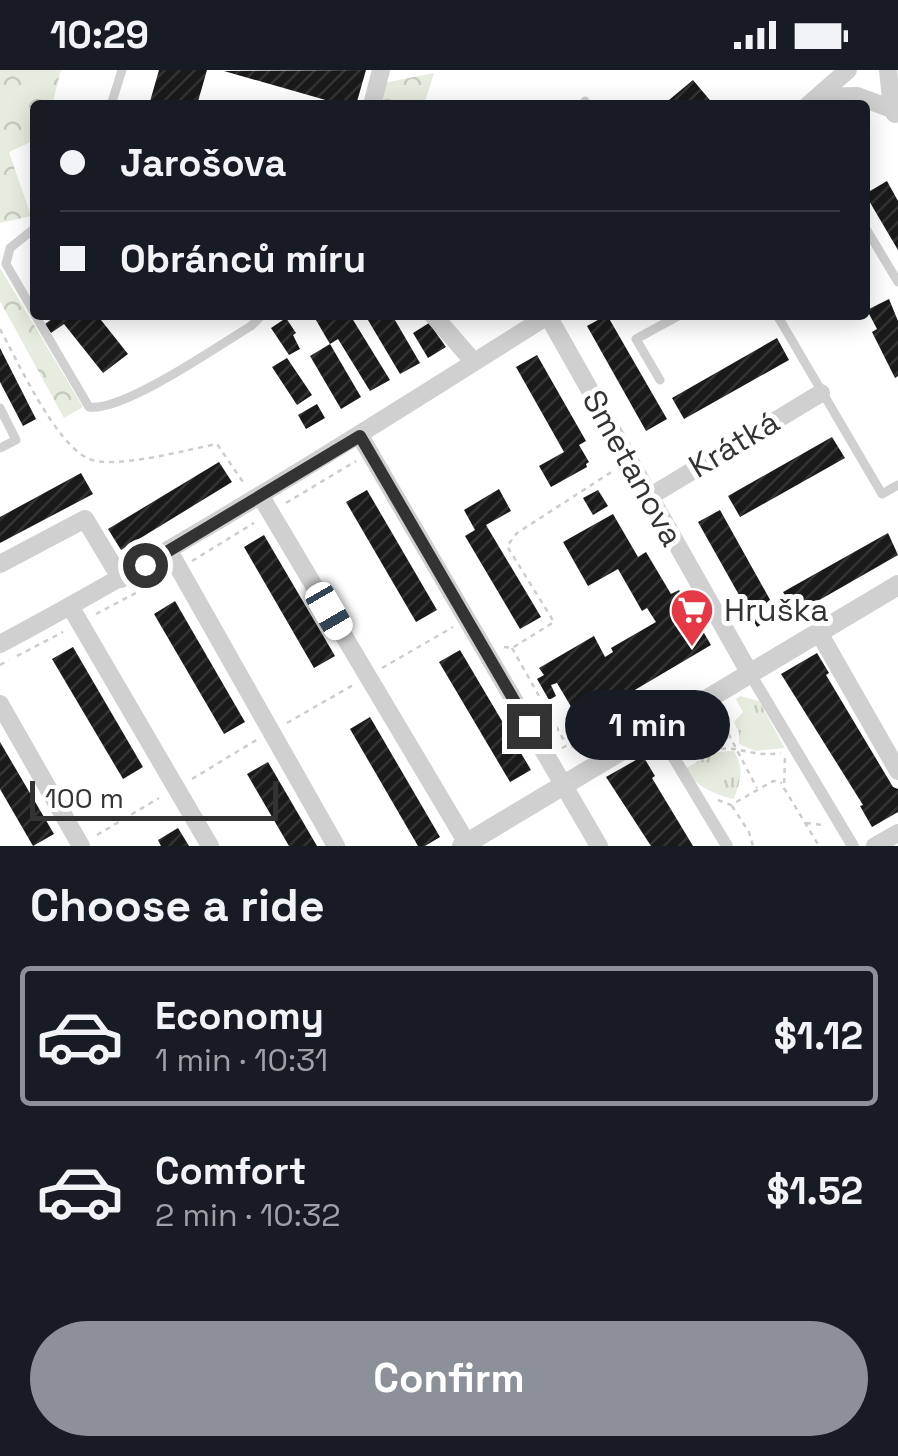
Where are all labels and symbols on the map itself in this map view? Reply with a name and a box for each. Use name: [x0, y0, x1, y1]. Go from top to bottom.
street label: Smetanova: [574, 383, 692, 553]
street label: Krátká: [682, 402, 786, 486]
route start: [123, 543, 168, 588]
car: [301, 578, 357, 644]
supermarket icon: Hruška: [669, 587, 715, 648]
place label: Hruška: [724, 590, 829, 630]
callout: 1 min: [564, 691, 729, 761]
route end: [507, 704, 552, 749]
scale bar: [30, 776, 278, 820]

